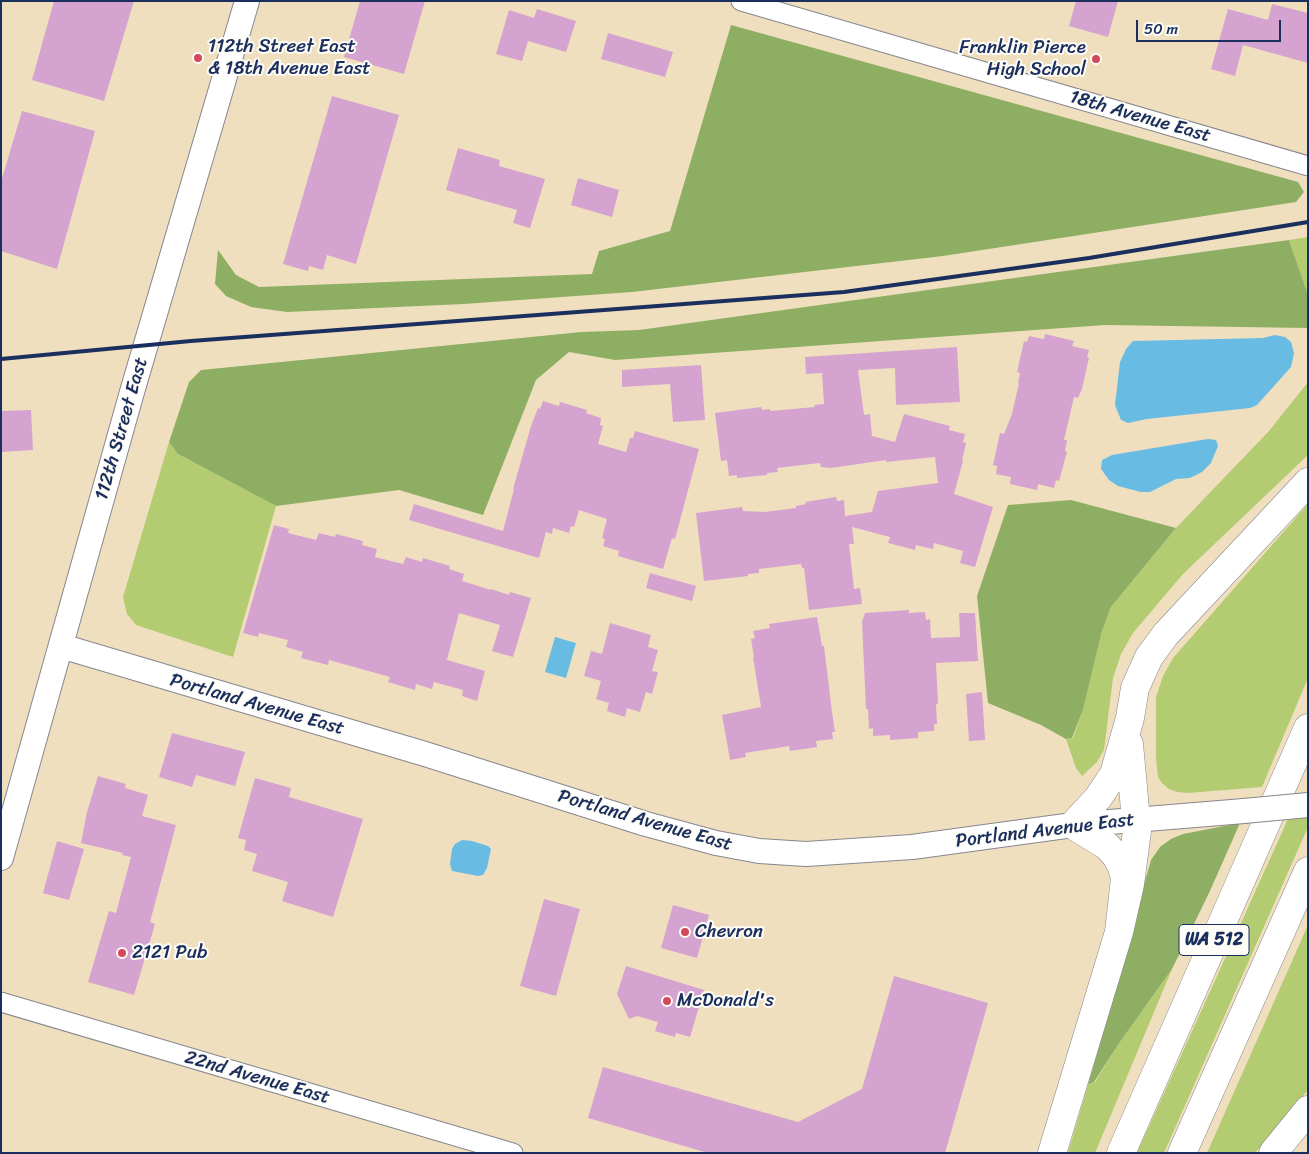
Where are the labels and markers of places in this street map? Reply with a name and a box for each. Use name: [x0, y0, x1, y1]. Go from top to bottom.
place label: 112th Street East & 18th Avenue East: [208, 36, 371, 80]
place label: Franklin Pierce High School: [959, 37, 1086, 81]
marker: 112th Street East & 18th Avenue East: [192, 52, 204, 64]
marker: Franklin Pierce High School: [1090, 53, 1102, 65]
place label: Chevron: [695, 921, 763, 943]
marker: Chevron: [679, 926, 691, 938]
place label: 2121 Pub: [132, 942, 207, 964]
marker: 2121 Pub: [116, 947, 128, 959]
place label: McDonald's: [677, 990, 774, 1012]
marker: McDonald's: [661, 995, 673, 1007]

